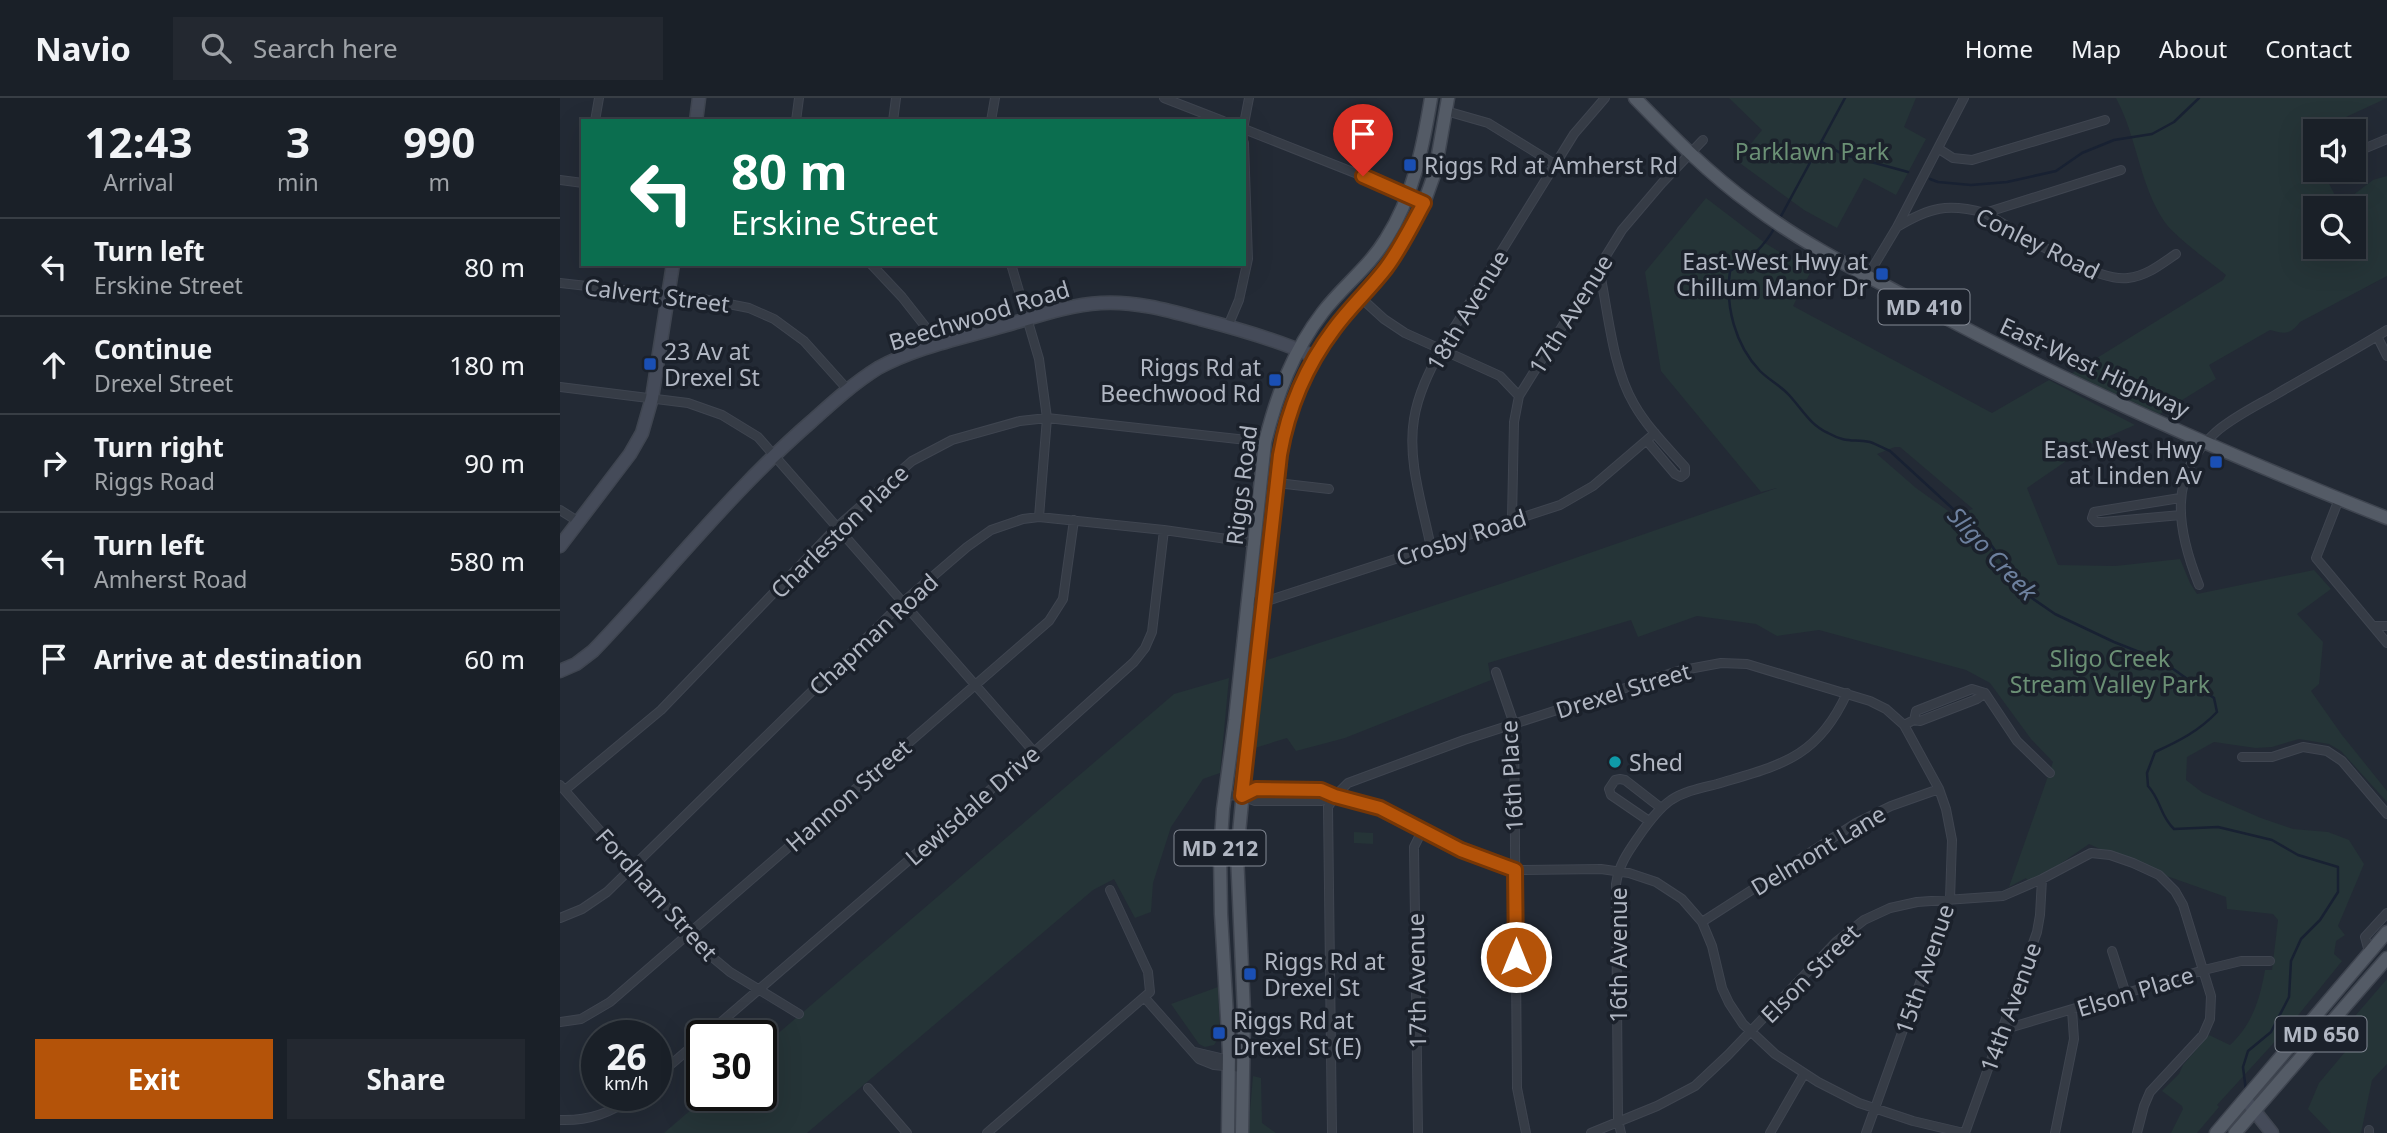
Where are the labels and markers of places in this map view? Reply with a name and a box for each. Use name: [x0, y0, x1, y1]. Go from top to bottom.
pin: [1333, 104, 1393, 176]
place label: Riggs Rd at Amherst Rd: [1424, 149, 1678, 181]
marker: Riggs Rd at Amherst Rd: [1402, 157, 1418, 173]
place label: East-West Hwy at Chillum Manor Dr: [1676, 245, 1868, 303]
marker: East-West Hwy at Chillum Manor Dr: [1874, 266, 1890, 282]
place label: 23 Av at Drexel St: [664, 335, 760, 393]
place label: Riggs Rd at Beechwood Rd: [1100, 351, 1261, 409]
marker: 23 Av at Drexel St: [642, 356, 658, 372]
marker: Riggs Rd at Beechwood Rd: [1267, 372, 1283, 388]
place label: East-West Hwy at Linden Av: [2044, 433, 2202, 491]
marker: East-West Hwy at Linden Av: [2208, 454, 2224, 470]
place label: Shed: [1629, 746, 1683, 778]
marker: Shed: [1607, 754, 1623, 770]
place label: Riggs Rd at Drexel St: [1264, 945, 1385, 1003]
marker: Riggs Rd at Drexel St: [1242, 966, 1258, 982]
place label: Riggs Rd at Drexel St (E): [1233, 1004, 1361, 1062]
marker: Riggs Rd at Drexel St (E): [1211, 1025, 1227, 1041]

